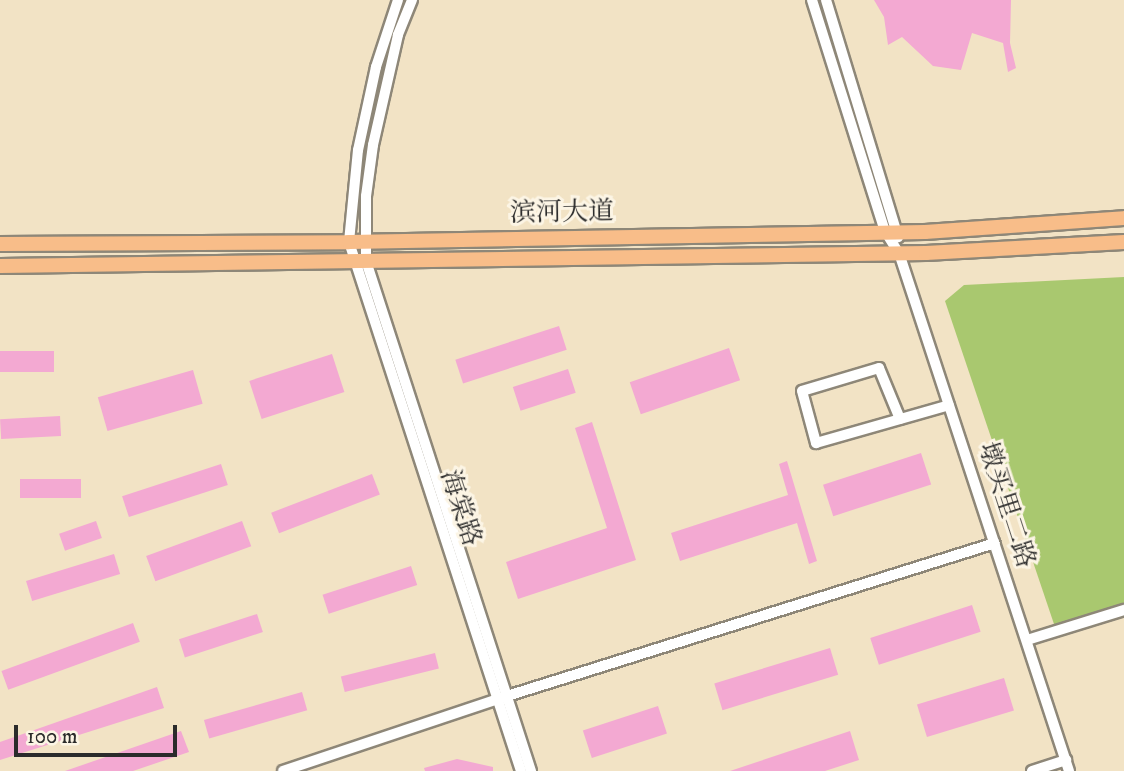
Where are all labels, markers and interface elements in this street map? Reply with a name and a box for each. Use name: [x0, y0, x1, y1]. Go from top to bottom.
street label: 滨河大道: [510, 196, 614, 230]
street label: 墩买里二路: [971, 438, 1041, 572]
street label: 海棠路: [433, 466, 487, 550]
scale bar: [18, 712, 180, 756]
text: 100 m: [27, 724, 78, 750]

